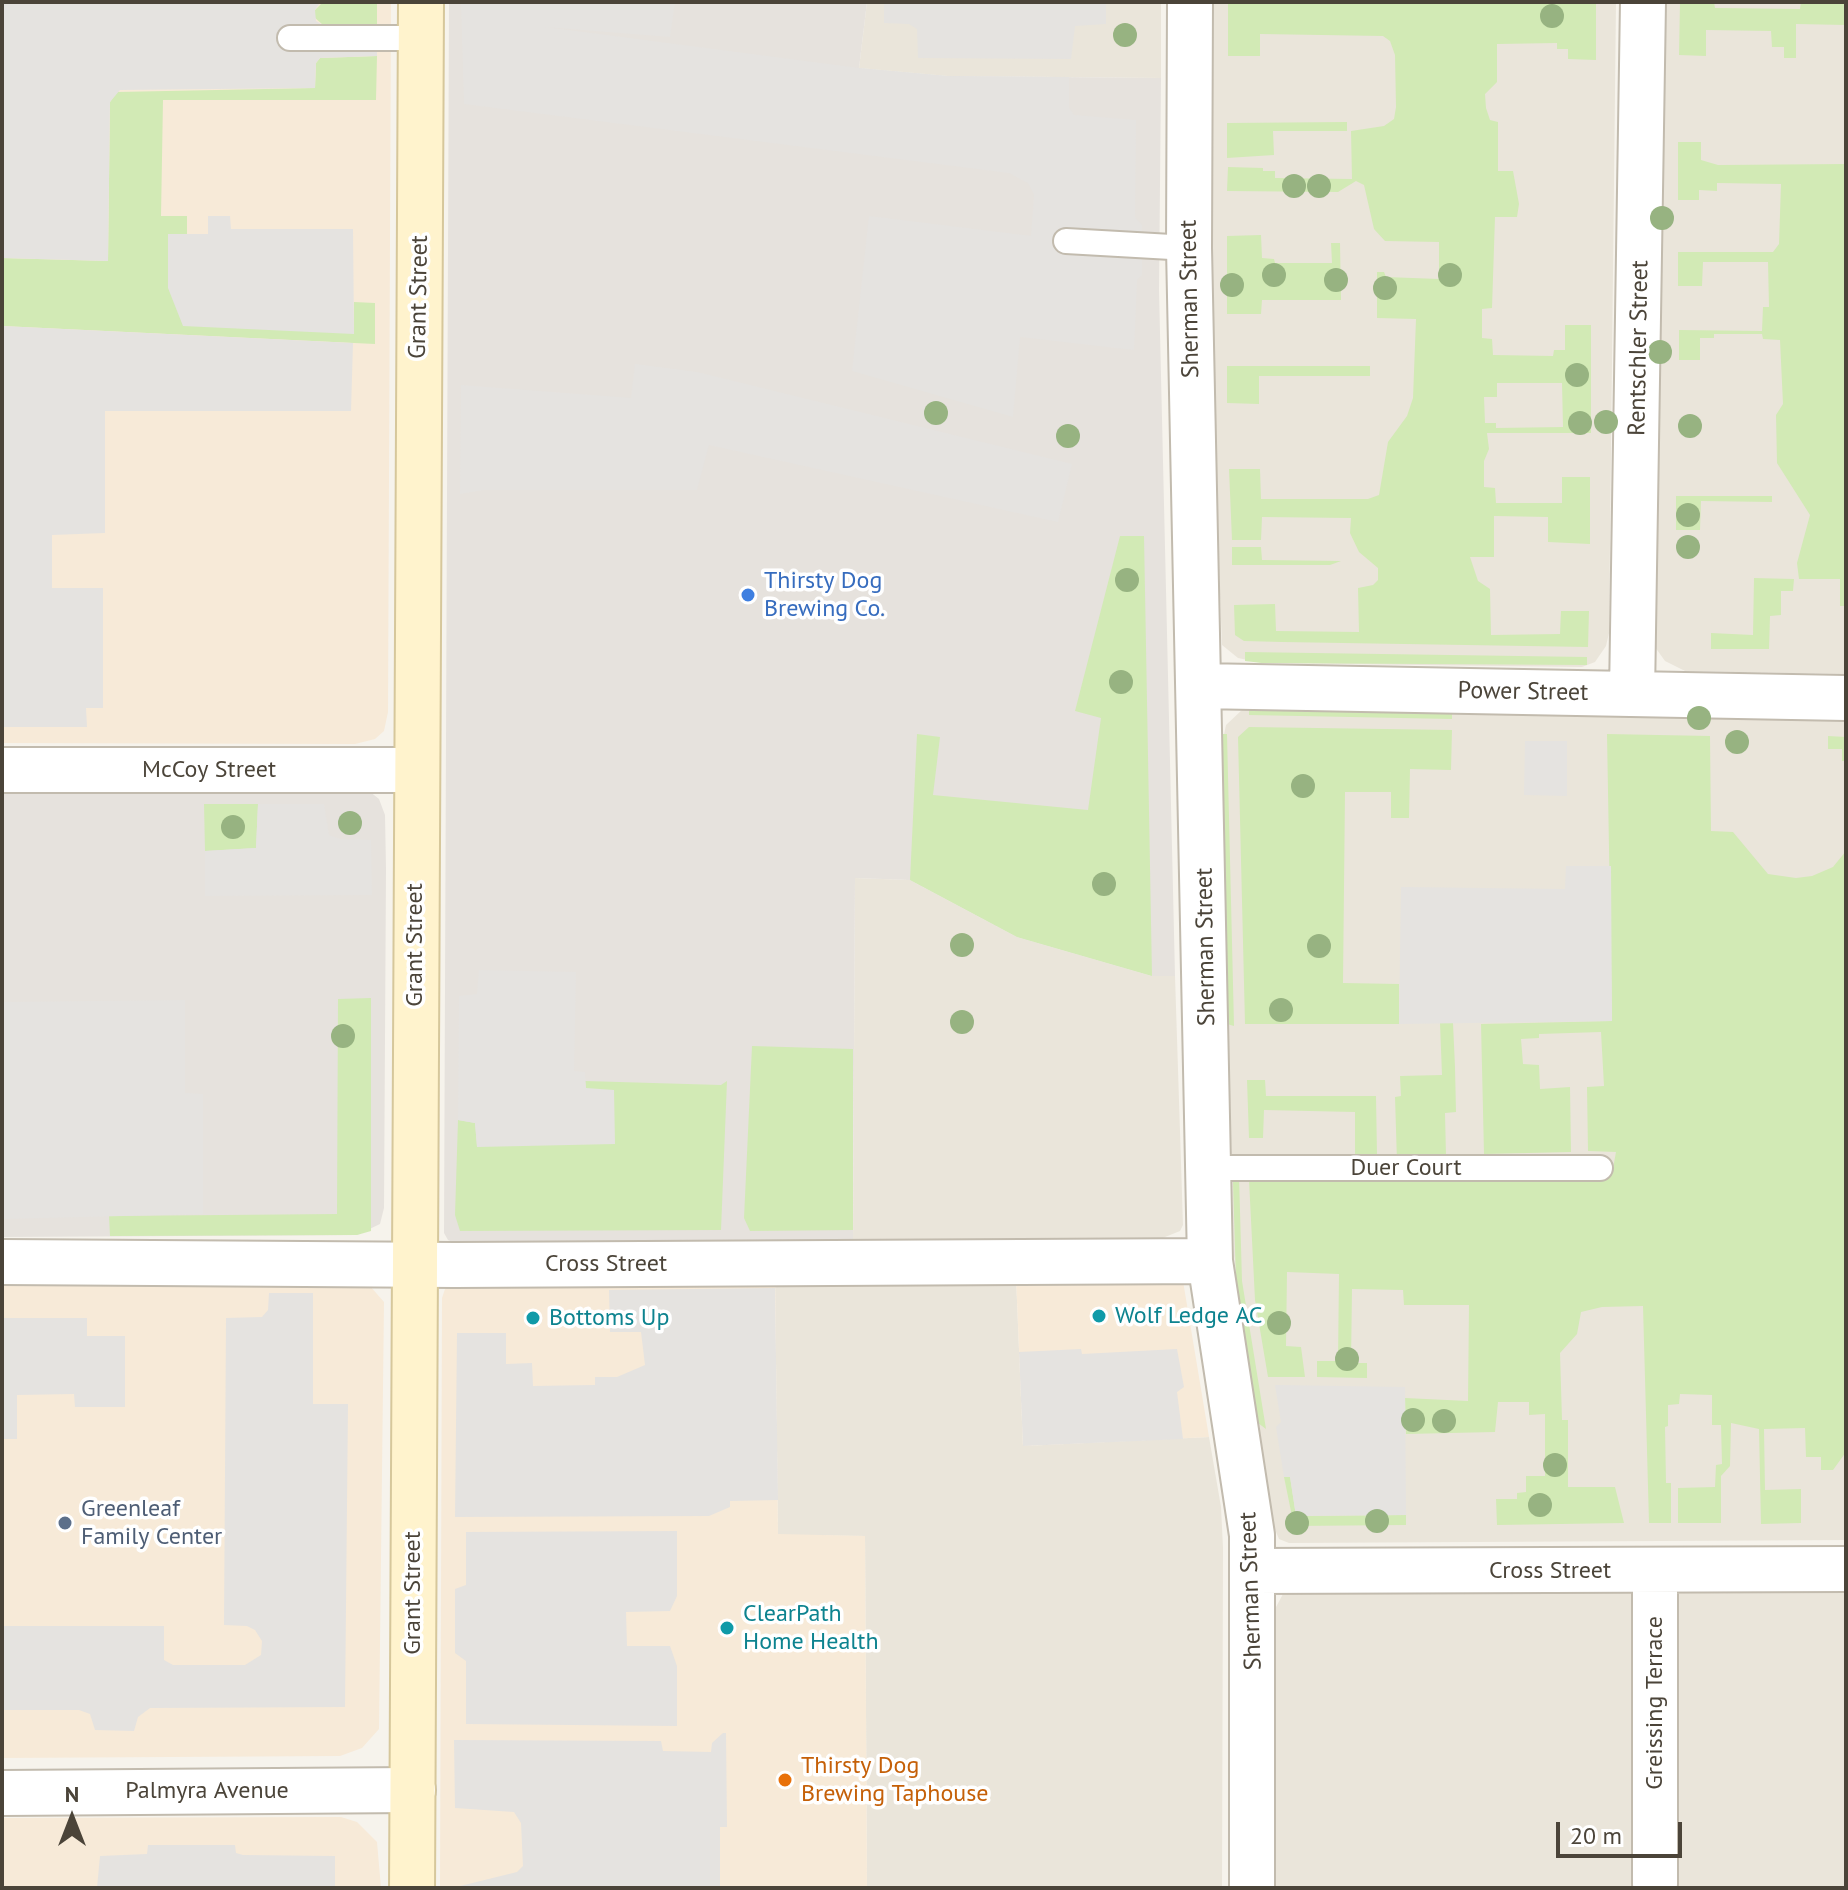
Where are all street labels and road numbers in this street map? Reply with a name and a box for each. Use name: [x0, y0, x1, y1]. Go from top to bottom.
street label: Sherman Street: [1174, 220, 1206, 378]
street label: Grant Street: [404, 235, 434, 359]
street label: Rentschler Street: [1623, 260, 1655, 436]
street label: Power Street: [1457, 676, 1589, 708]
street label: McCoy Street: [142, 756, 276, 784]
street label: Sherman Street: [1190, 868, 1222, 1026]
street label: Grant Street: [401, 883, 429, 1007]
street label: Duer Court: [1350, 1154, 1462, 1182]
street label: Cross Street: [545, 1250, 667, 1278]
street label: Sherman Street: [1234, 1511, 1268, 1671]
street label: Grant Street: [399, 1531, 427, 1655]
street label: Cross Street: [1489, 1557, 1611, 1585]
street label: Greissing Terrace: [1641, 1616, 1669, 1790]
street label: Palmyra Avenue: [125, 1777, 289, 1805]

